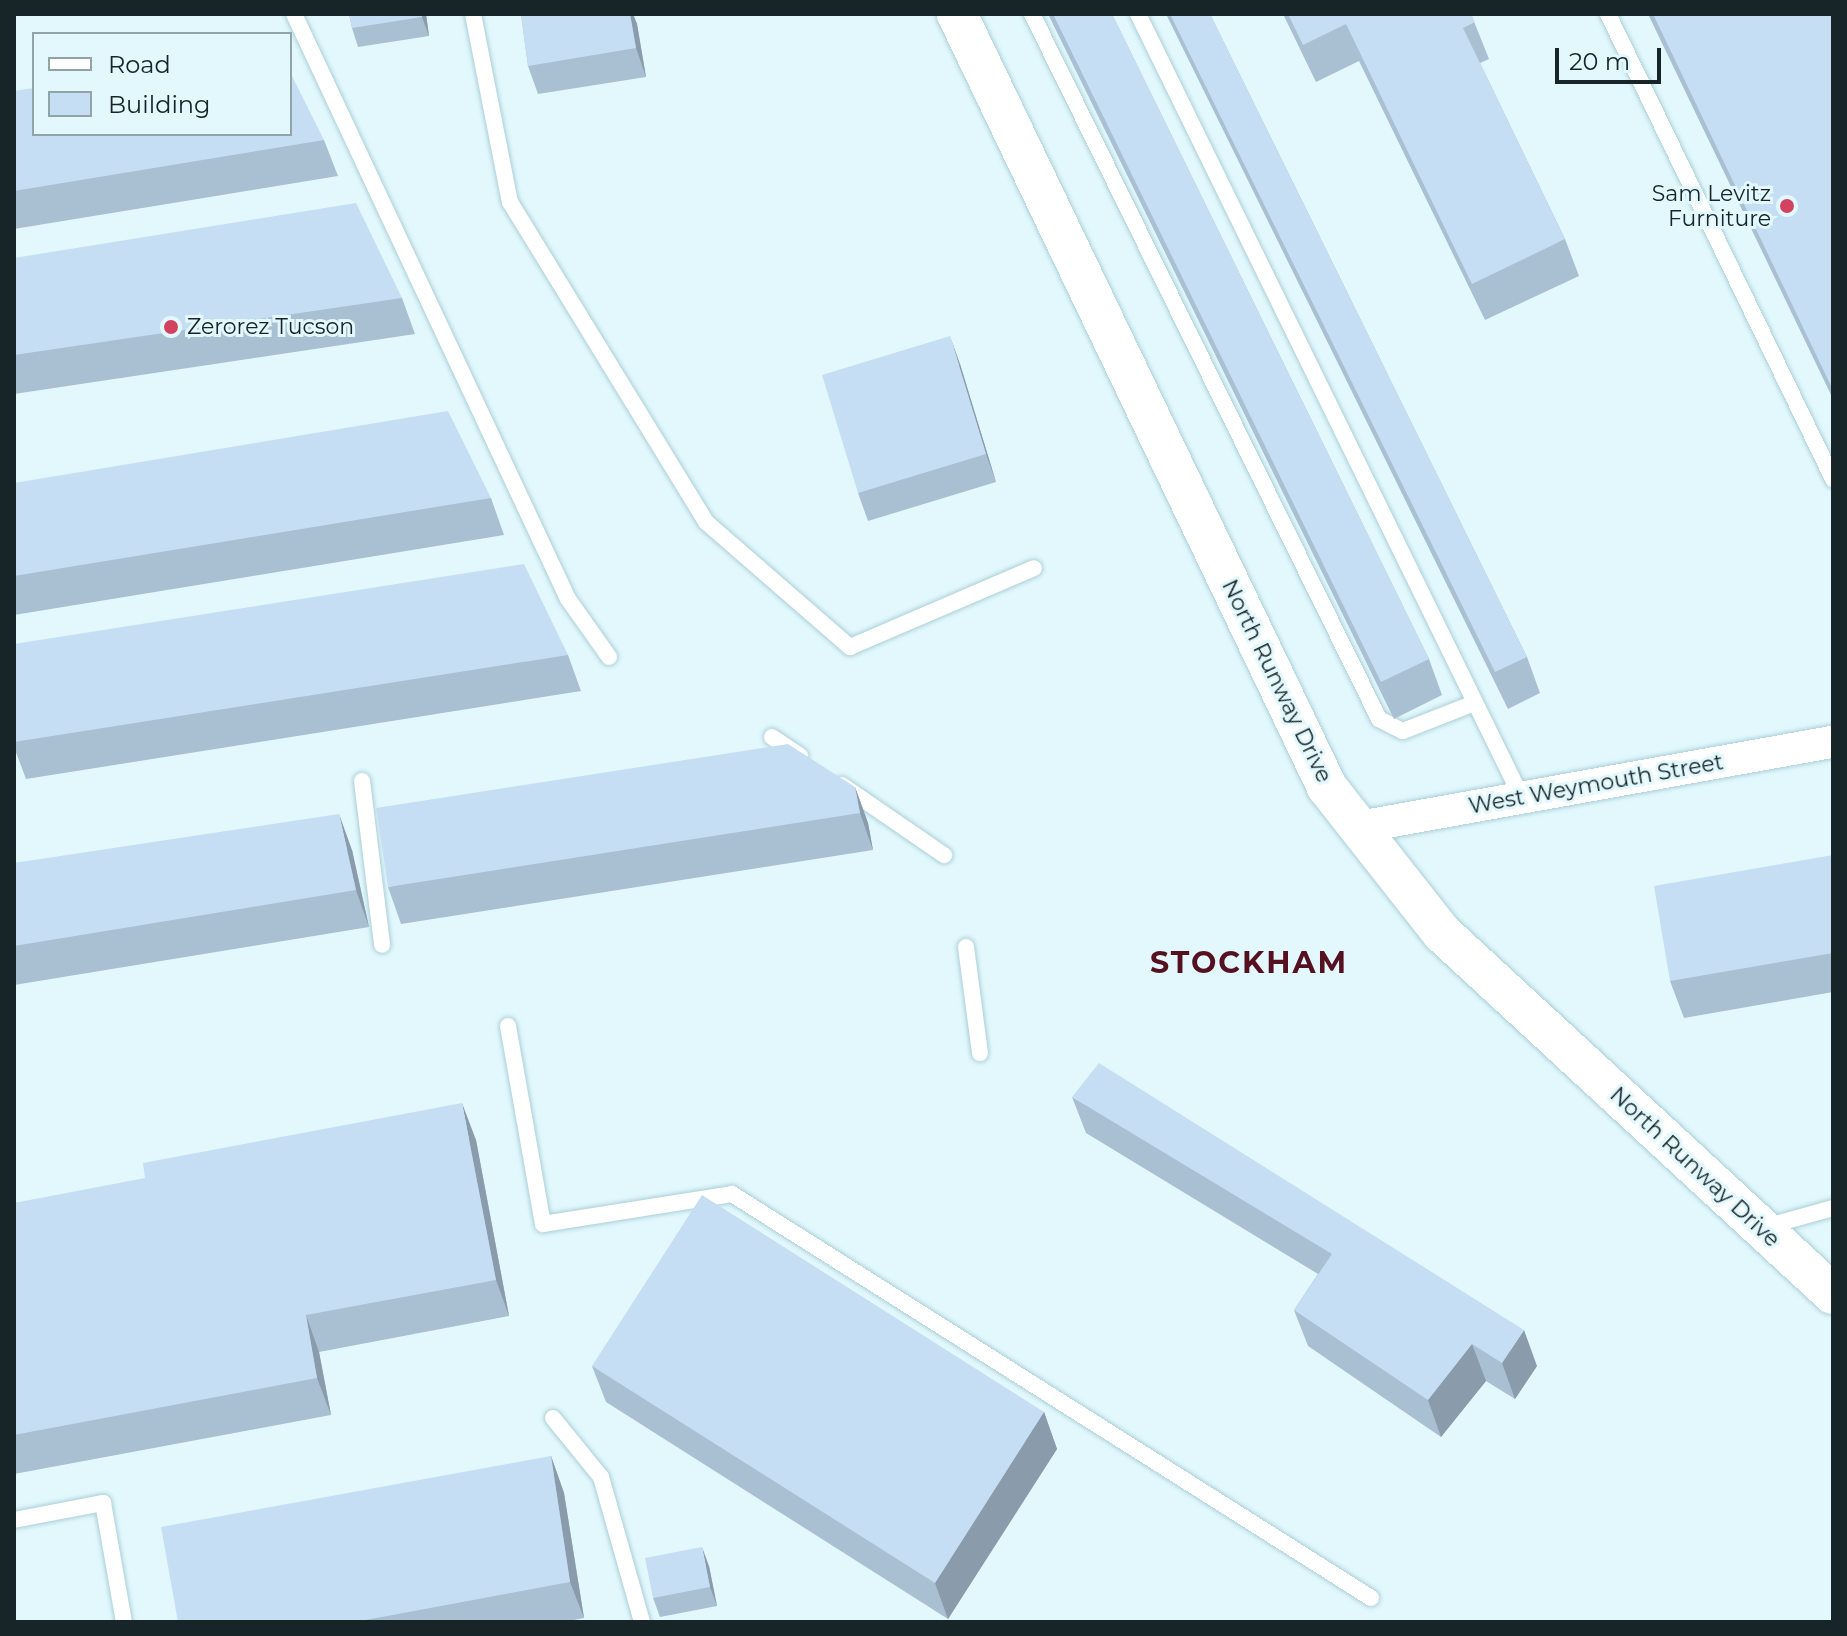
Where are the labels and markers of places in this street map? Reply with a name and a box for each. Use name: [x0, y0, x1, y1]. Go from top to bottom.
place label: Sam Levitz Furniture: [1652, 180, 1771, 232]
marker: Sam Levitz Furniture: [1778, 197, 1796, 215]
place label: Zerorez Tucson: [187, 314, 354, 340]
marker: Zerorez Tucson: [162, 318, 180, 336]

